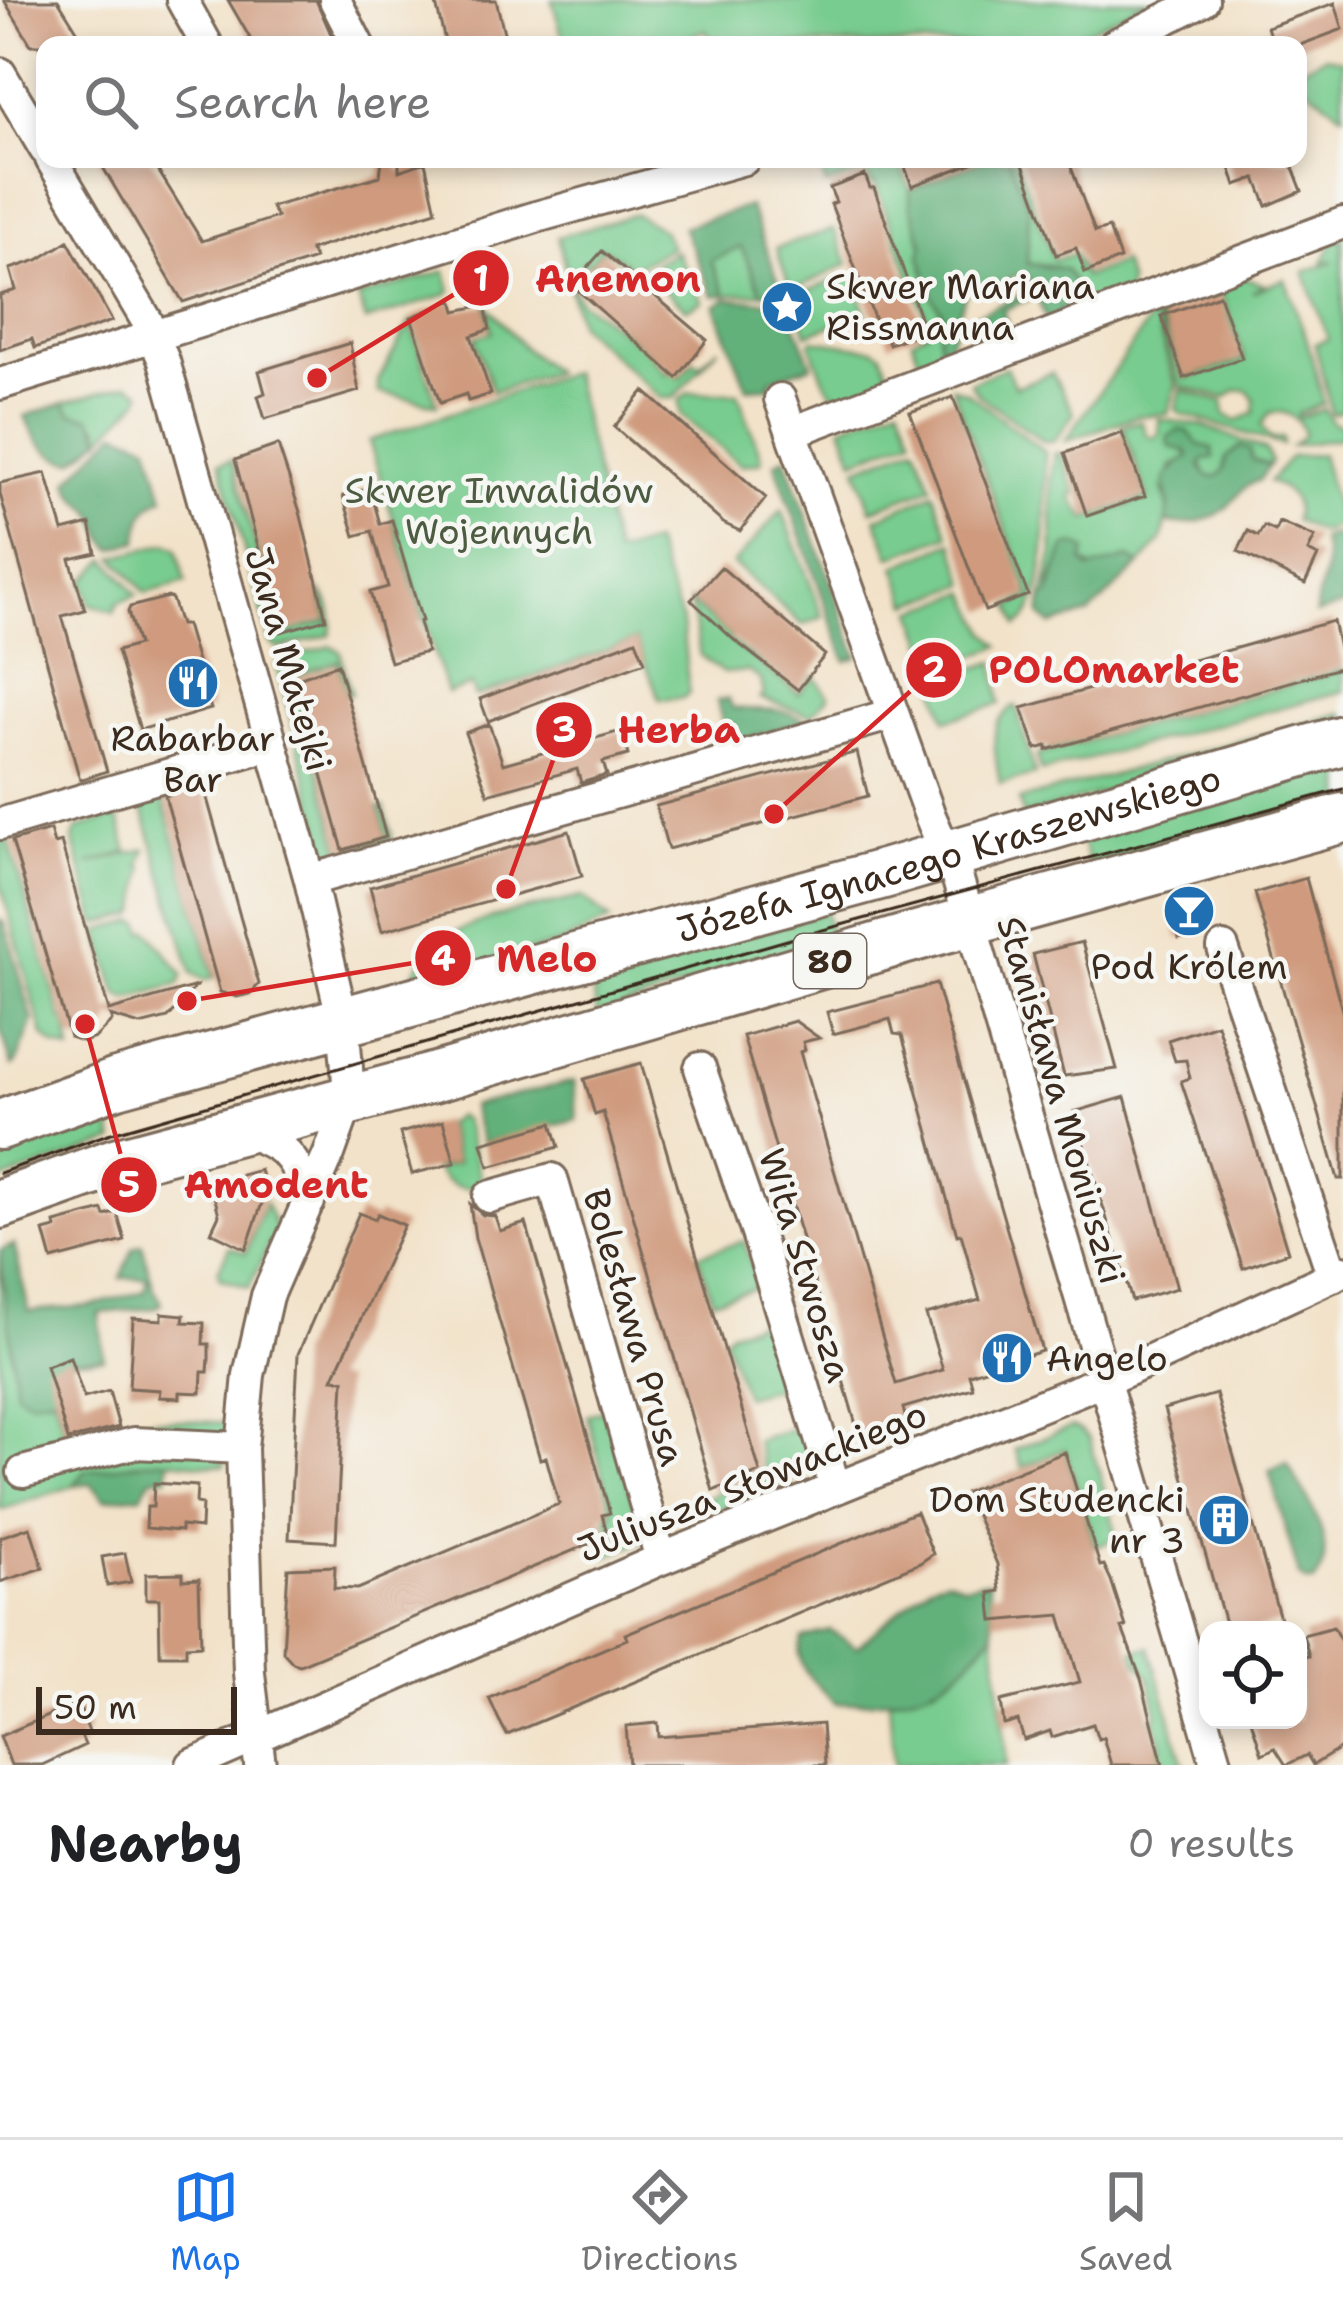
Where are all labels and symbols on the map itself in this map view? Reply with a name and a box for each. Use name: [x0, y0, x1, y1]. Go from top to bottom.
callout: Anemon: [451, 241, 725, 316]
text: Anemon: [535, 252, 701, 304]
text: 1: [473, 254, 489, 303]
place label: Skwer Mariana Rissmanna: [826, 262, 1095, 352]
place icon: Skwer Mariana Rissmanna: [759, 279, 815, 335]
park label: Skwer Inwalidów Wojennych: [345, 466, 653, 556]
street label: Jana Matejki: [233, 541, 344, 777]
callout: POLOmarket: [904, 632, 1264, 707]
text: POLOmarket: [988, 643, 1240, 695]
text: 2: [921, 645, 947, 694]
restaurant icon: Rabarbar Bar: [165, 655, 221, 711]
callout: Herba: [534, 692, 764, 767]
text: Herba: [618, 703, 741, 755]
text: 3: [551, 705, 577, 754]
place label: Rabarbar Bar: [110, 714, 276, 804]
street label: Józefa Ignacego Kraszewskiego: [671, 753, 1227, 954]
bar icon: Pod Królem: [1161, 883, 1217, 939]
street label: Stanisława Moniuszki: [986, 911, 1138, 1290]
callout: Melo: [413, 921, 622, 996]
text: Melo: [496, 932, 598, 984]
text: 4: [430, 934, 456, 983]
road number: 80: [794, 934, 866, 988]
place label: Pod Królem: [1091, 942, 1287, 991]
street label: Wita Stwosza: [747, 1142, 864, 1388]
callout: Amodent: [99, 1147, 392, 1222]
text: Amodent: [184, 1158, 368, 1210]
text: 5: [118, 1160, 140, 1209]
street label: Bolesława Prusa: [572, 1183, 697, 1471]
restaurant icon: Angelo: [979, 1330, 1035, 1386]
place label: Angelo: [1046, 1334, 1168, 1383]
street label: Juliusza Słowackiego: [570, 1389, 934, 1574]
place label: Dom Studencki nr 3: [929, 1475, 1185, 1565]
building icon: Dom Studencki nr 3: [1196, 1492, 1252, 1548]
scale bar: [36, 1681, 237, 1734]

